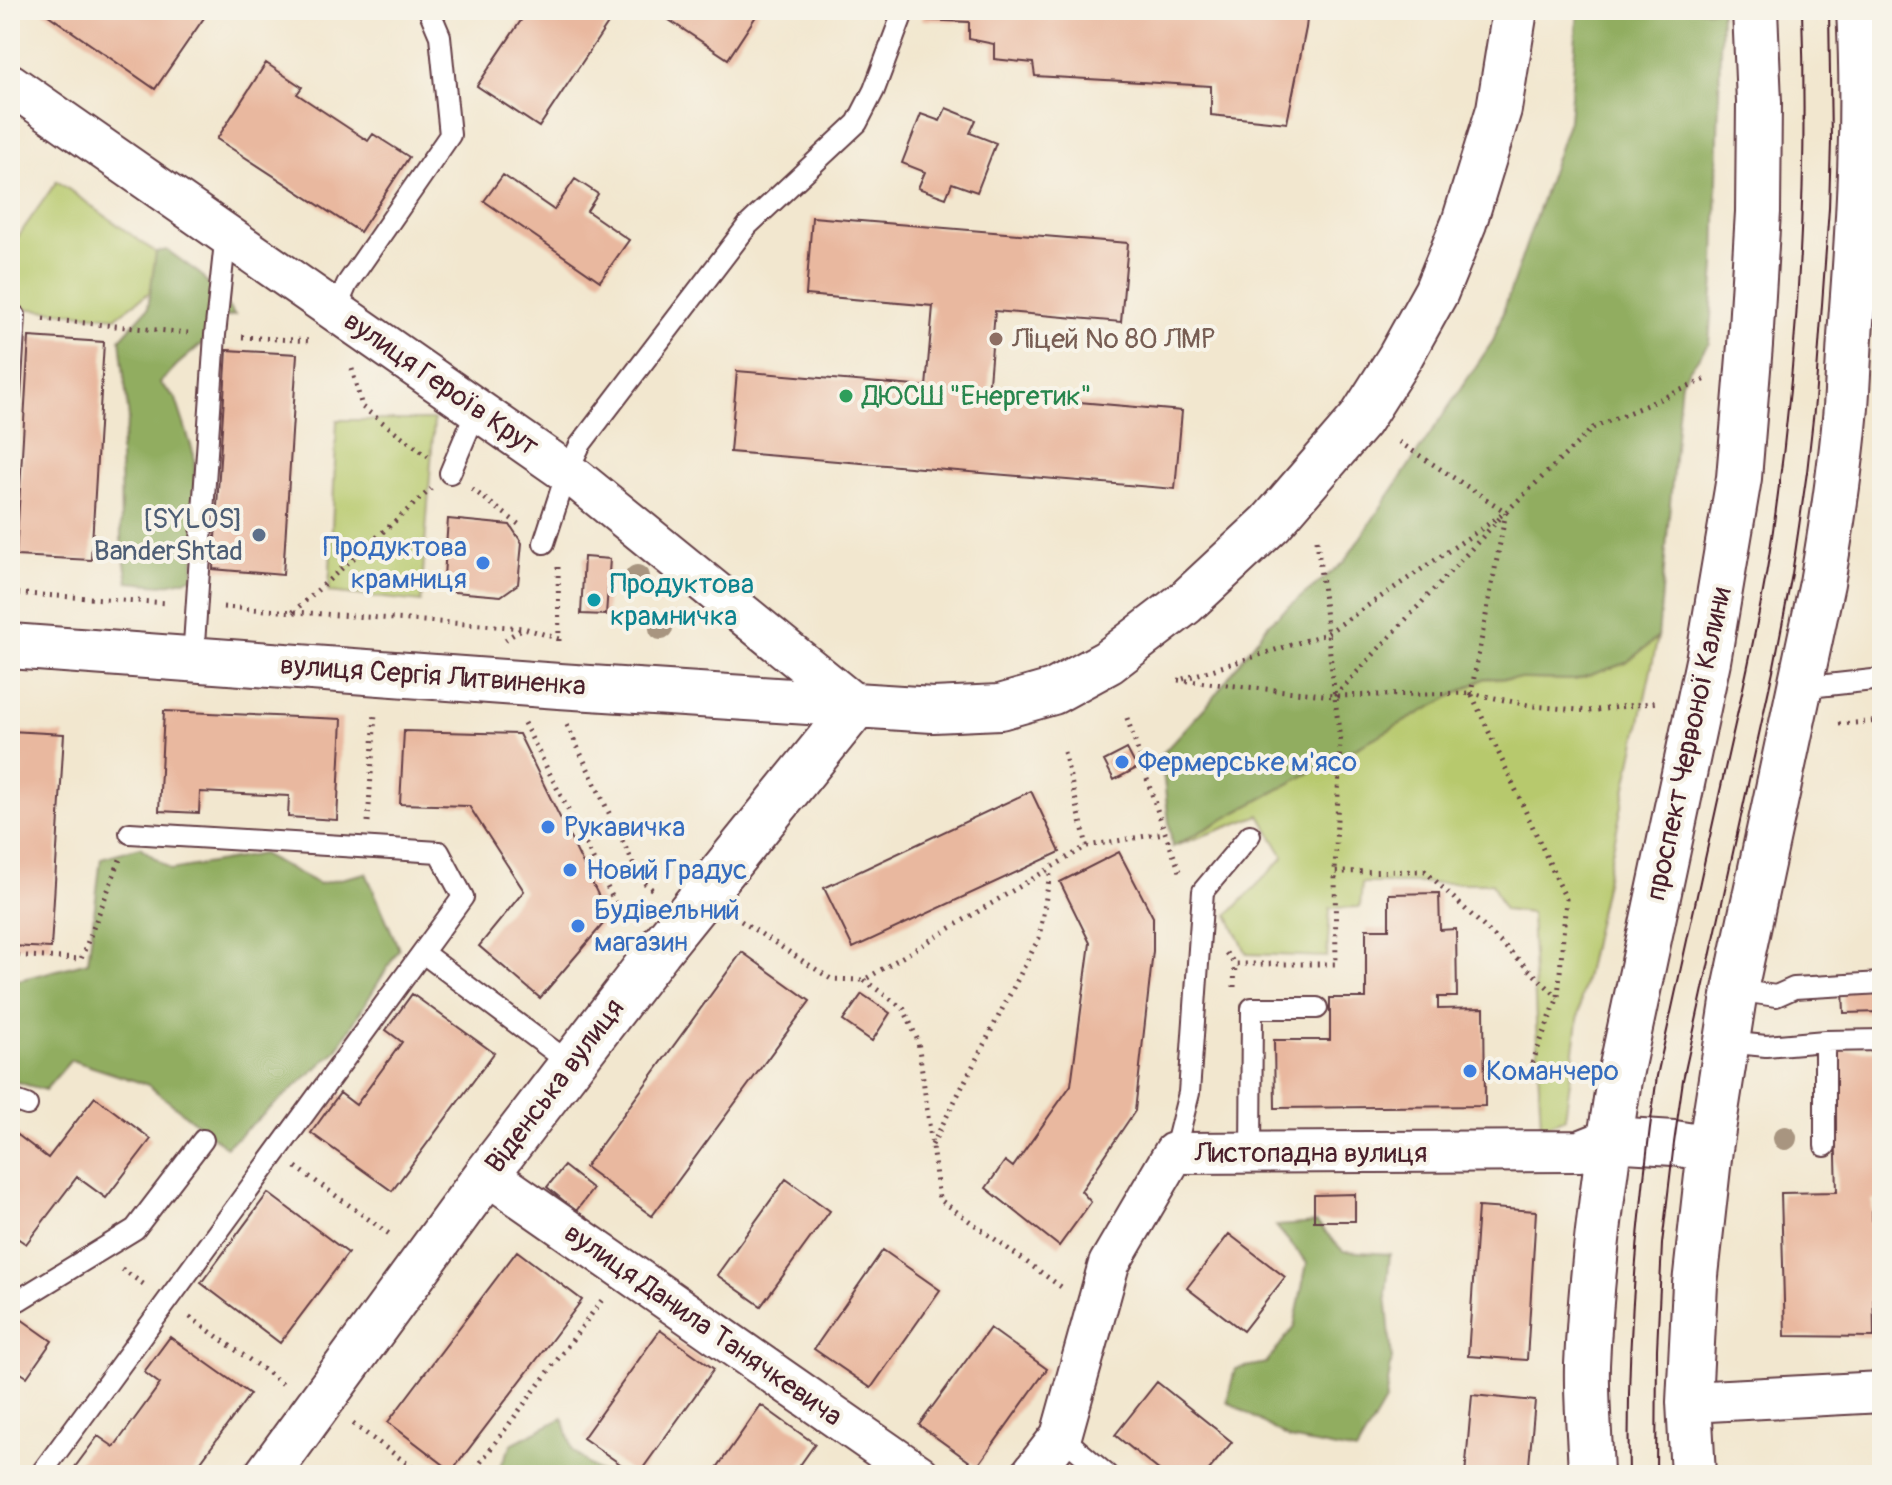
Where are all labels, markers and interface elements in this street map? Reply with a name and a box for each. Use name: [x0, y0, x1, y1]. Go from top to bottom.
street label: вулиця Героїв Крут: [337, 304, 545, 464]
place label: Ліцей № 80 ЛМР: [1011, 322, 1215, 357]
marker: Ліцей № 80 ЛМР: [987, 330, 1005, 348]
place label: ДЮСШ "Енергетик": [861, 379, 1092, 414]
marker: ДЮСШ "Енергетик": [837, 387, 855, 405]
place label: [SYLOS] BanderShtad: [94, 502, 243, 569]
marker: [SYLOS] BanderShtad: [250, 526, 268, 544]
place label: Продуктова крамниця: [323, 530, 467, 597]
marker: Продуктова крамниця: [474, 554, 492, 572]
place label: Продуктова крамничка: [610, 567, 754, 634]
street label: проспект Червоної Калини: [1639, 584, 1739, 904]
marker: Продуктова крамничка: [585, 591, 603, 609]
street label: вулиця Сергія Литвиненка: [279, 648, 587, 704]
place label: Фермерське м'ясо: [1138, 745, 1357, 780]
marker: Фермерське м'ясо: [1113, 753, 1131, 771]
place label: Рукавичка: [564, 810, 685, 845]
marker: Рукавичка: [539, 818, 557, 836]
place label: Новий Градус: [586, 853, 747, 888]
marker: Новий Градус: [561, 861, 579, 879]
place label: Будівельний магазин: [594, 893, 740, 960]
marker: Будівельний магазин: [569, 917, 587, 935]
street label: Віденська вулиця: [478, 992, 632, 1180]
place label: Команчеро: [1486, 1054, 1619, 1089]
marker: Команчеро: [1461, 1062, 1479, 1080]
street label: Листопадна вулиця: [1194, 1136, 1427, 1171]
street label: вулиця Данила Танячкевича: [557, 1216, 849, 1434]

